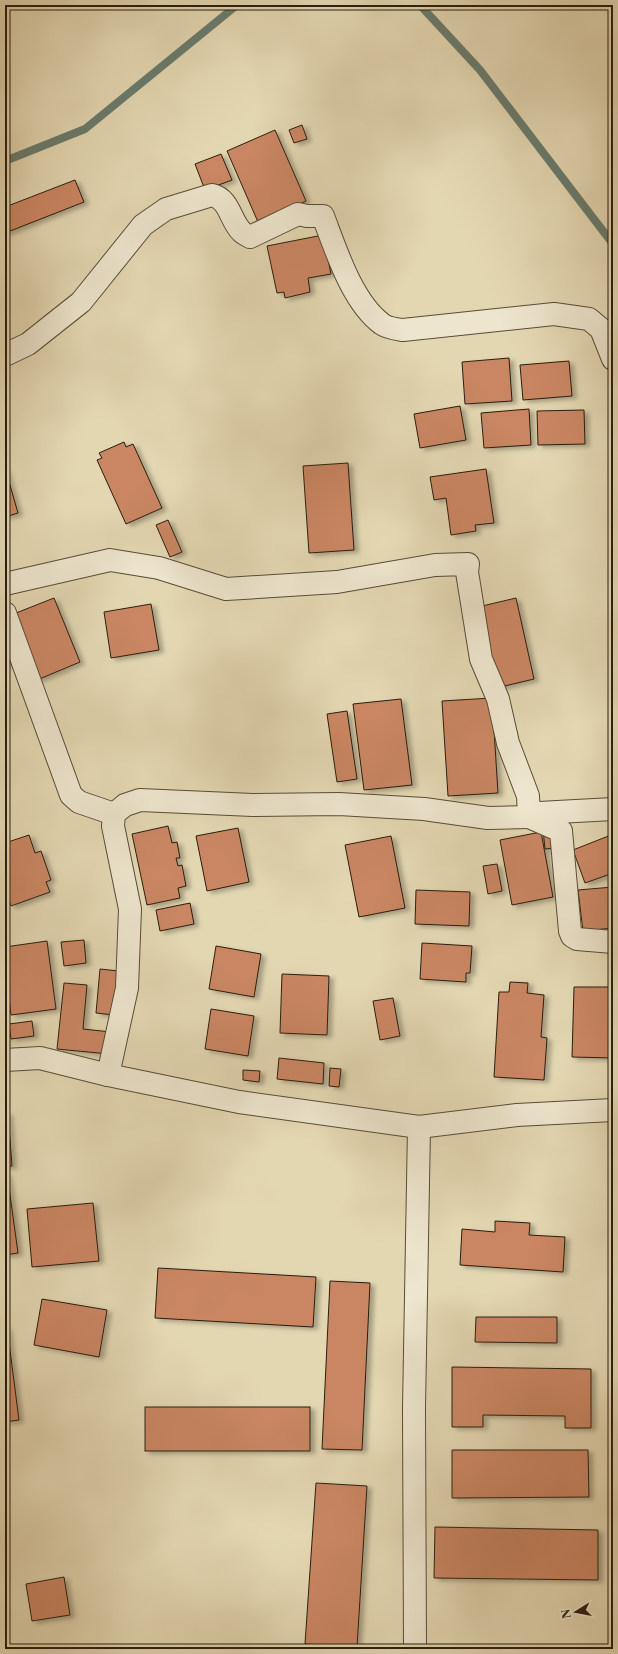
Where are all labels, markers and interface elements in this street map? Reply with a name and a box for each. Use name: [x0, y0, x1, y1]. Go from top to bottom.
north arrow: [556, 1592, 596, 1632]
text: N: [558, 1607, 574, 1620]

